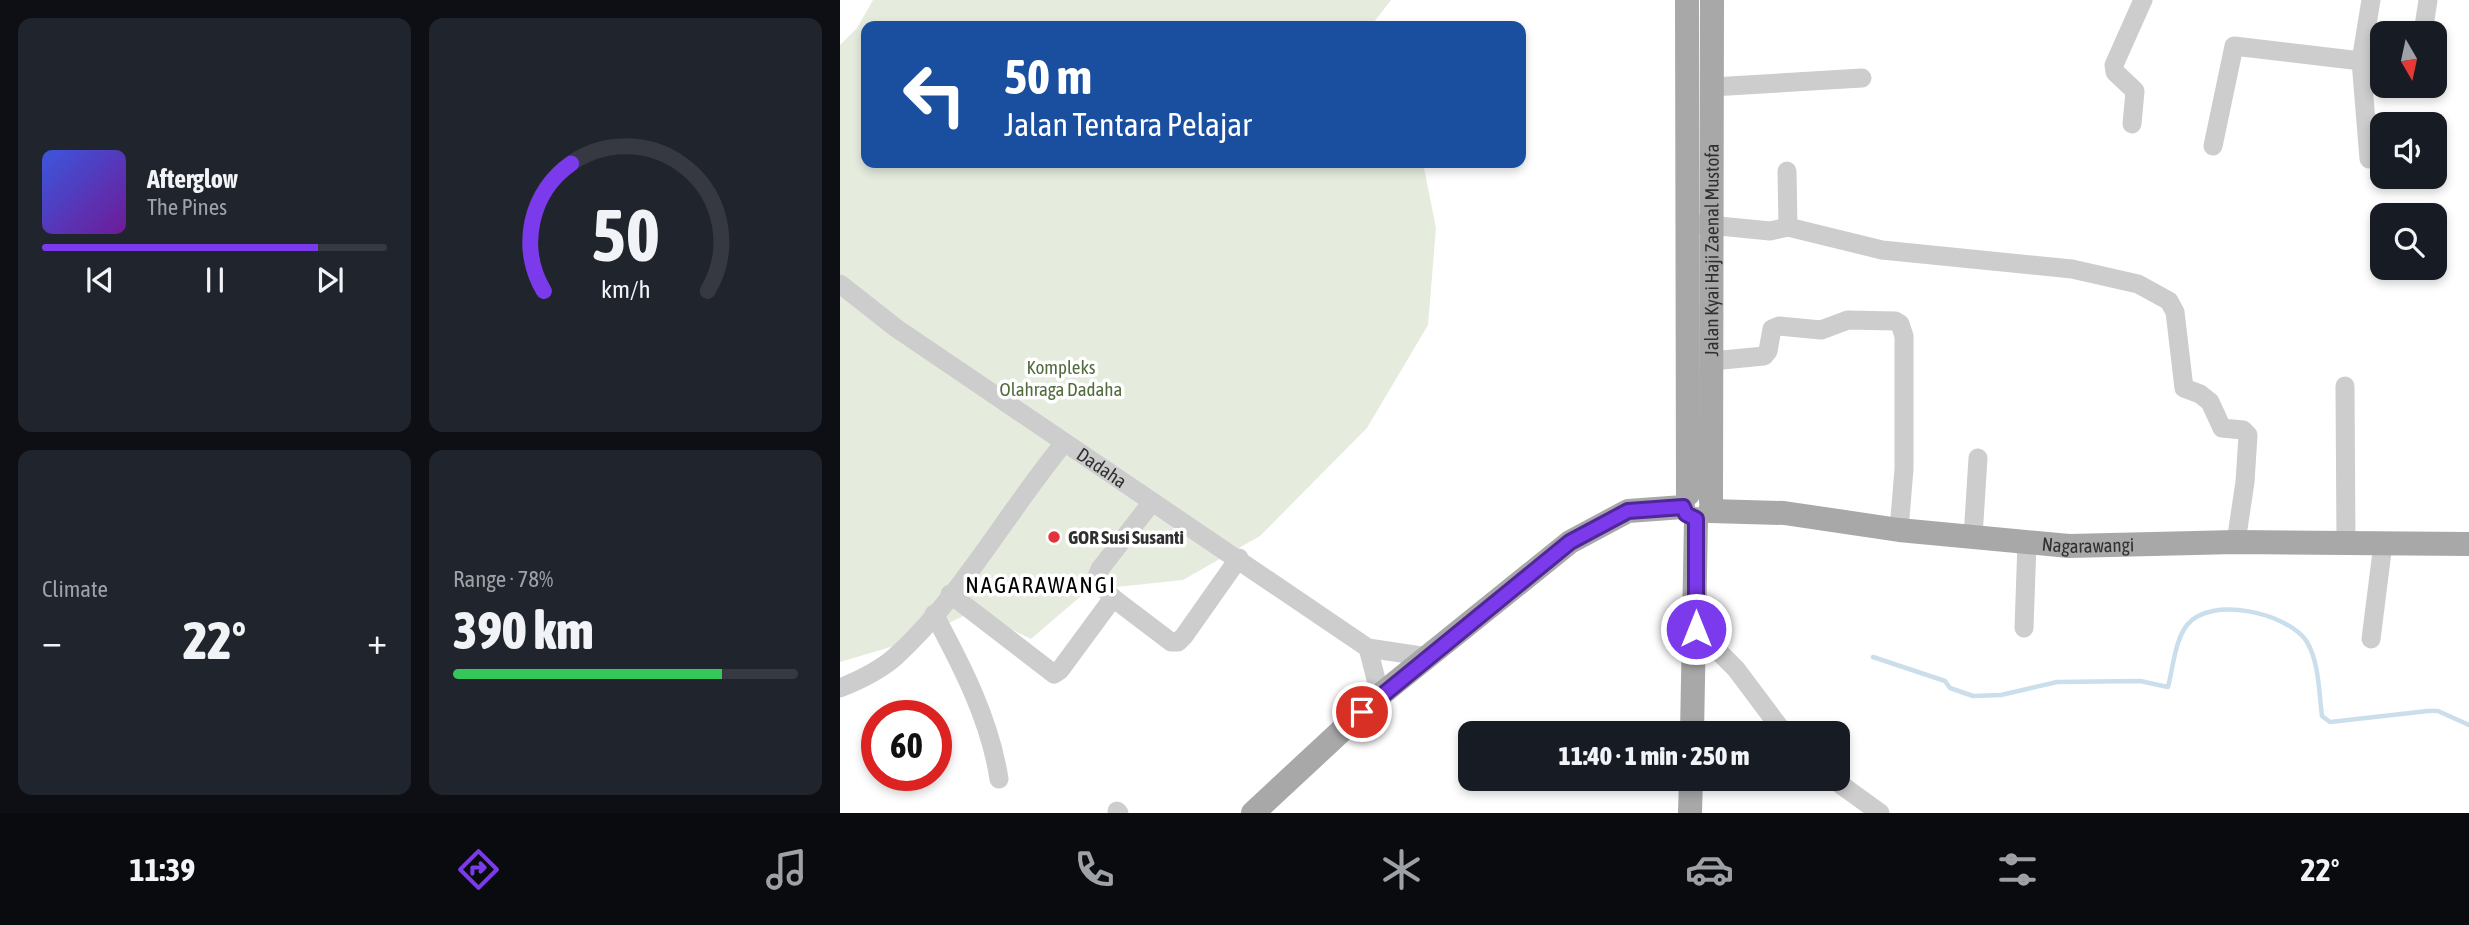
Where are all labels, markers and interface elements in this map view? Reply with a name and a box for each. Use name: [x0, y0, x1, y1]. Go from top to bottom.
north arrow: [2370, 21, 2446, 98]
map controls: [2370, 21, 2447, 280]
text: 50 m: [1004, 48, 1092, 104]
icon: left: [889, 49, 980, 140]
text: Jalan Tentara Pelajar: [1004, 106, 1252, 143]
button: sound: [2370, 112, 2447, 189]
street label: Jalan Kyai Haji Zaenal Mustofa: [1700, 144, 1723, 356]
text: Afterglow: [147, 164, 238, 194]
text: 50: [591, 193, 660, 276]
text: The Pines: [147, 194, 227, 220]
button: search: [2370, 203, 2447, 280]
icon: previous: [81, 261, 119, 299]
icon: pause: [196, 261, 234, 299]
icon: next: [311, 261, 349, 299]
text: km/h: [601, 275, 650, 303]
park label: Kompleks Olahraga Dadaha: [1000, 356, 1122, 400]
street label: Dadaha: [1073, 443, 1131, 492]
place label: GOR Susi Susanti: [1068, 526, 1184, 548]
marker: GOR Susi Susanti: [1046, 529, 1062, 545]
street label: Nagarawangi: [2041, 532, 2134, 557]
text: Range · 78%: [453, 566, 553, 592]
district label: NAGARAWANGI: [965, 572, 1117, 598]
text: Climate: [42, 576, 108, 602]
position arrow: [1659, 592, 1733, 666]
text: 390 km: [453, 600, 594, 660]
text: 22°: [183, 610, 246, 670]
text: −: [42, 619, 62, 662]
text: +: [367, 619, 387, 662]
pin: [1332, 682, 1392, 742]
icon: arrive: [1343, 693, 1381, 731]
speed limit sign: 60: [861, 700, 952, 791]
text: 11:40 · 1 min · 250 m: [1559, 741, 1749, 771]
icon: directions: [454, 845, 503, 894]
icon: music: [762, 845, 811, 894]
icon: phone: [1070, 845, 1119, 894]
icon: climate: [1377, 845, 1426, 894]
icon: car: [1685, 845, 1734, 894]
icon: filters: [1993, 845, 2042, 894]
text: 11:39: [129, 851, 195, 888]
text: 22°: [2301, 851, 2340, 888]

